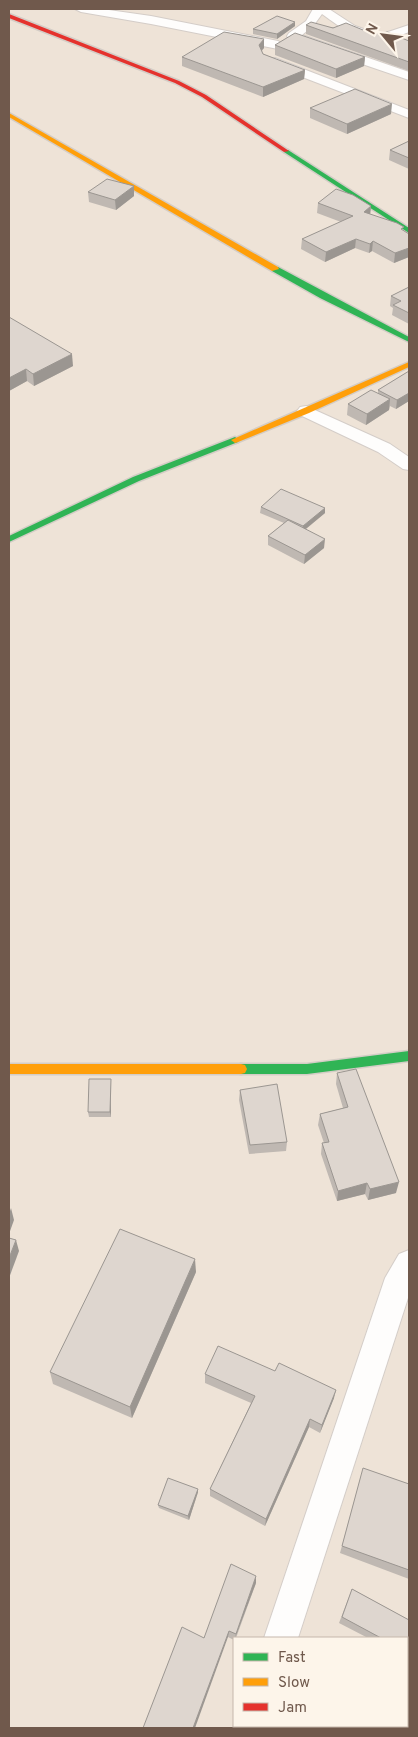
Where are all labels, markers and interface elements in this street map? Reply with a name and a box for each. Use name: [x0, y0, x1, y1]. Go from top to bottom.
north arrow: [358, 10, 408, 60]
text: N: [363, 21, 383, 38]
legend: [233, 1637, 408, 1727]
text: Fast: [278, 1649, 306, 1668]
text: Slow: [278, 1674, 310, 1693]
text: Jam: [278, 1699, 307, 1718]

